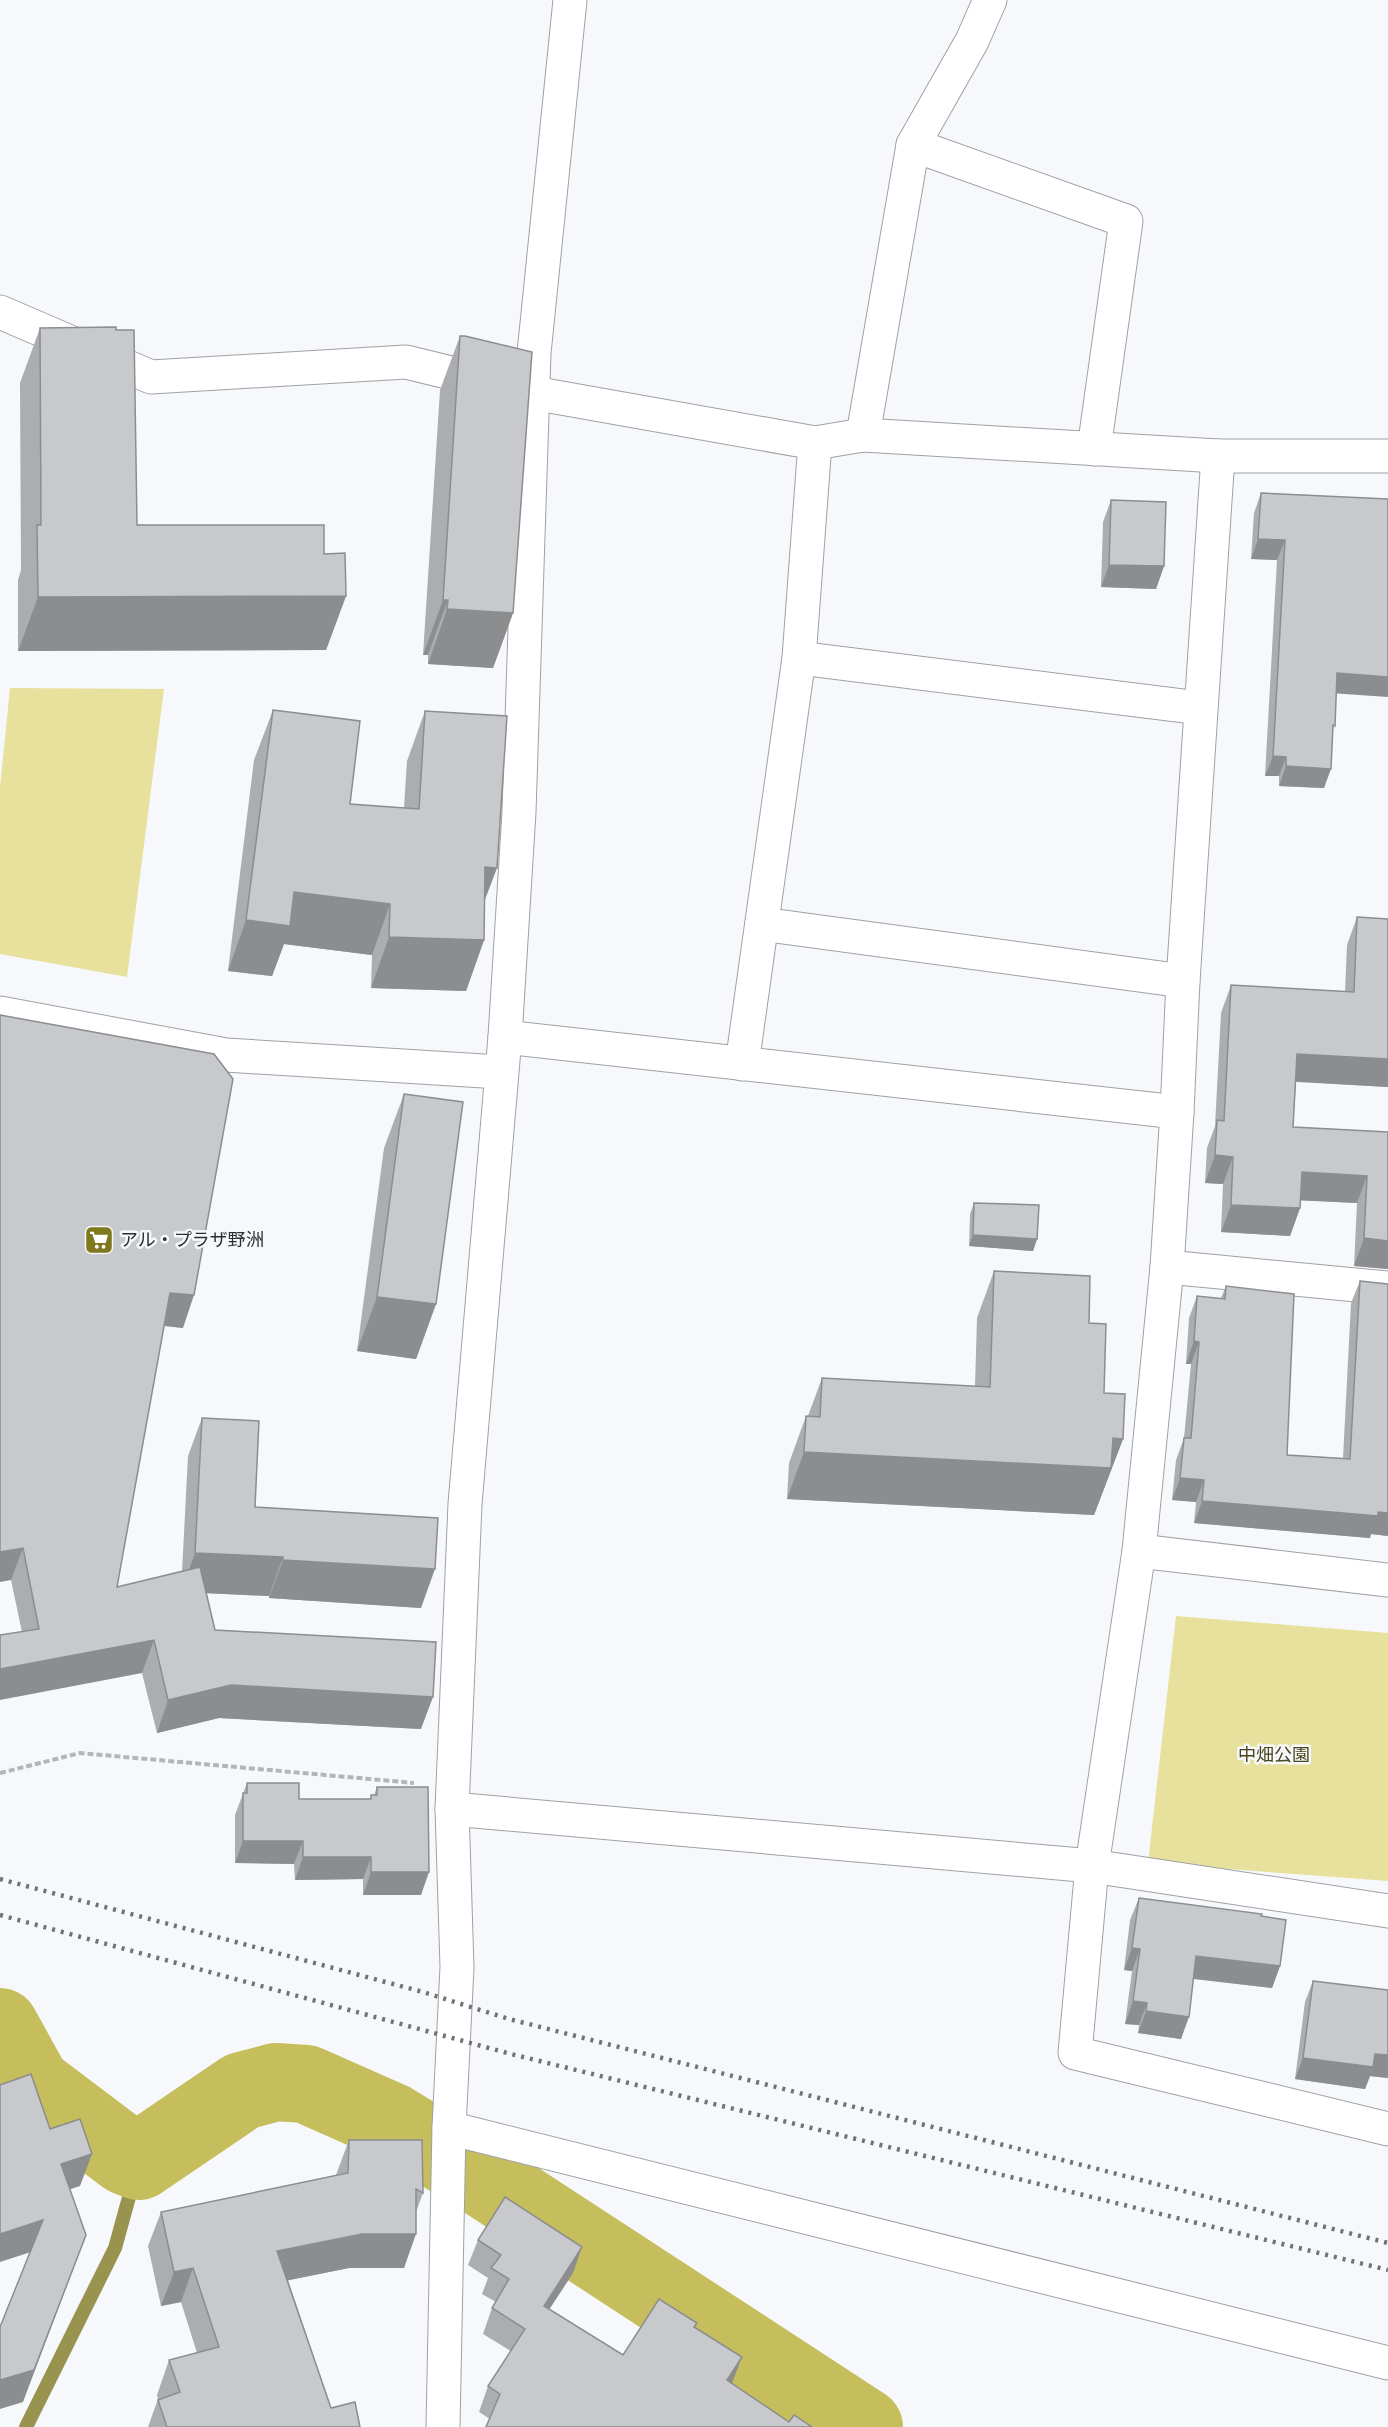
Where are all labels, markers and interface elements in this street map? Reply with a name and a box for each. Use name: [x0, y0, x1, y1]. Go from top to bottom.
supermarket icon: アル・プラザ野洲: [83, 1224, 115, 1256]
place label: アル・プラザ野洲: [120, 1229, 264, 1251]
park label: 中畑公園: [1238, 1744, 1310, 1766]

